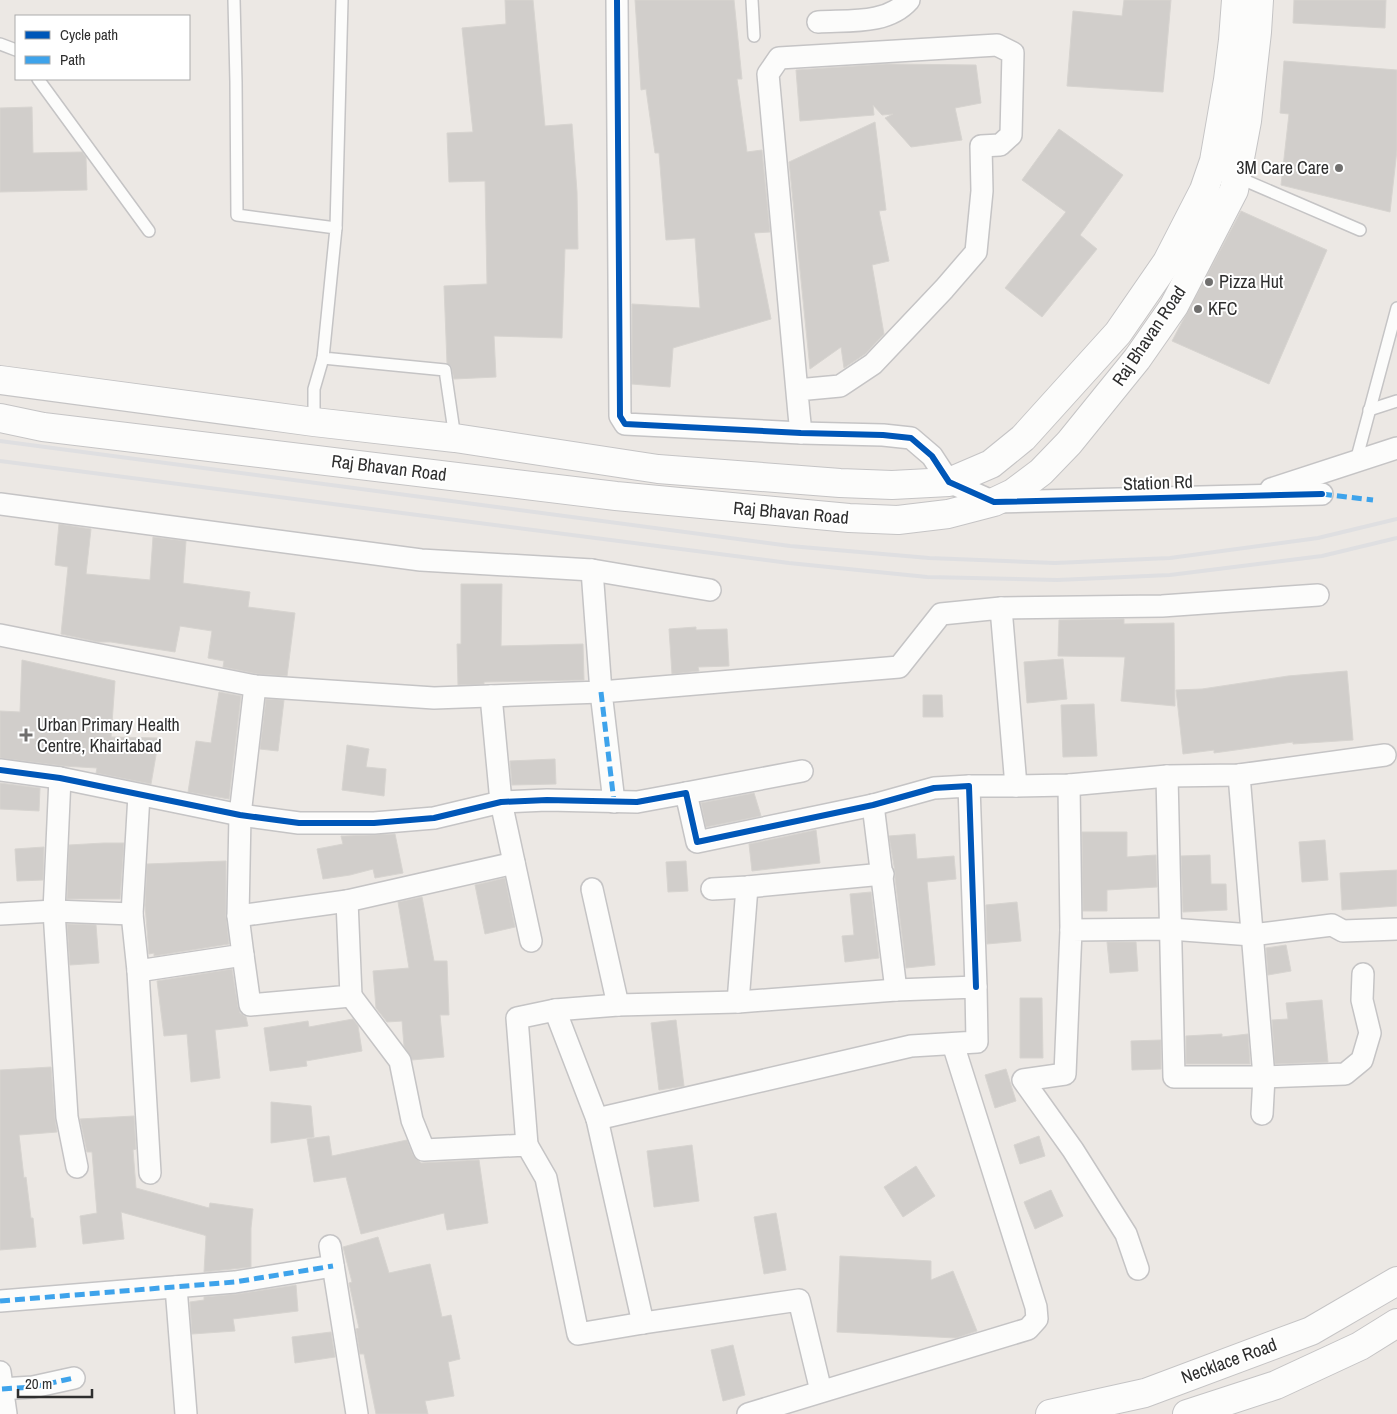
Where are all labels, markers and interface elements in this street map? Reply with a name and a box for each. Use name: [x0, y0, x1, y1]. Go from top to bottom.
legend: [15, 15, 190, 80]
text: Cycle path: [60, 24, 118, 45]
text: Path: [60, 49, 85, 70]
place label: 3M Care Care: [1236, 155, 1329, 180]
marker: 3M Care Care: [1333, 162, 1345, 174]
place label: Pizza Hut: [1219, 269, 1283, 294]
marker: Pizza Hut: [1203, 276, 1215, 288]
street label: Raj Bhavan Road: [1106, 281, 1191, 391]
place label: KFC: [1208, 296, 1238, 321]
marker: KFC: [1192, 303, 1204, 315]
street label: Raj Bhavan Road: [330, 448, 448, 487]
street label: Station Rd: [1123, 469, 1193, 496]
street label: Raj Bhavan Road: [732, 495, 850, 530]
place label: Urban Primary Health Centre, Khairtabad: [37, 712, 180, 758]
marker: Urban Primary Health Centre, Khairtabad: [19, 728, 33, 742]
street label: Necklace Road: [1178, 1332, 1280, 1389]
scale bar: [18, 1366, 91, 1398]
text: 20 m: [25, 1373, 52, 1394]

